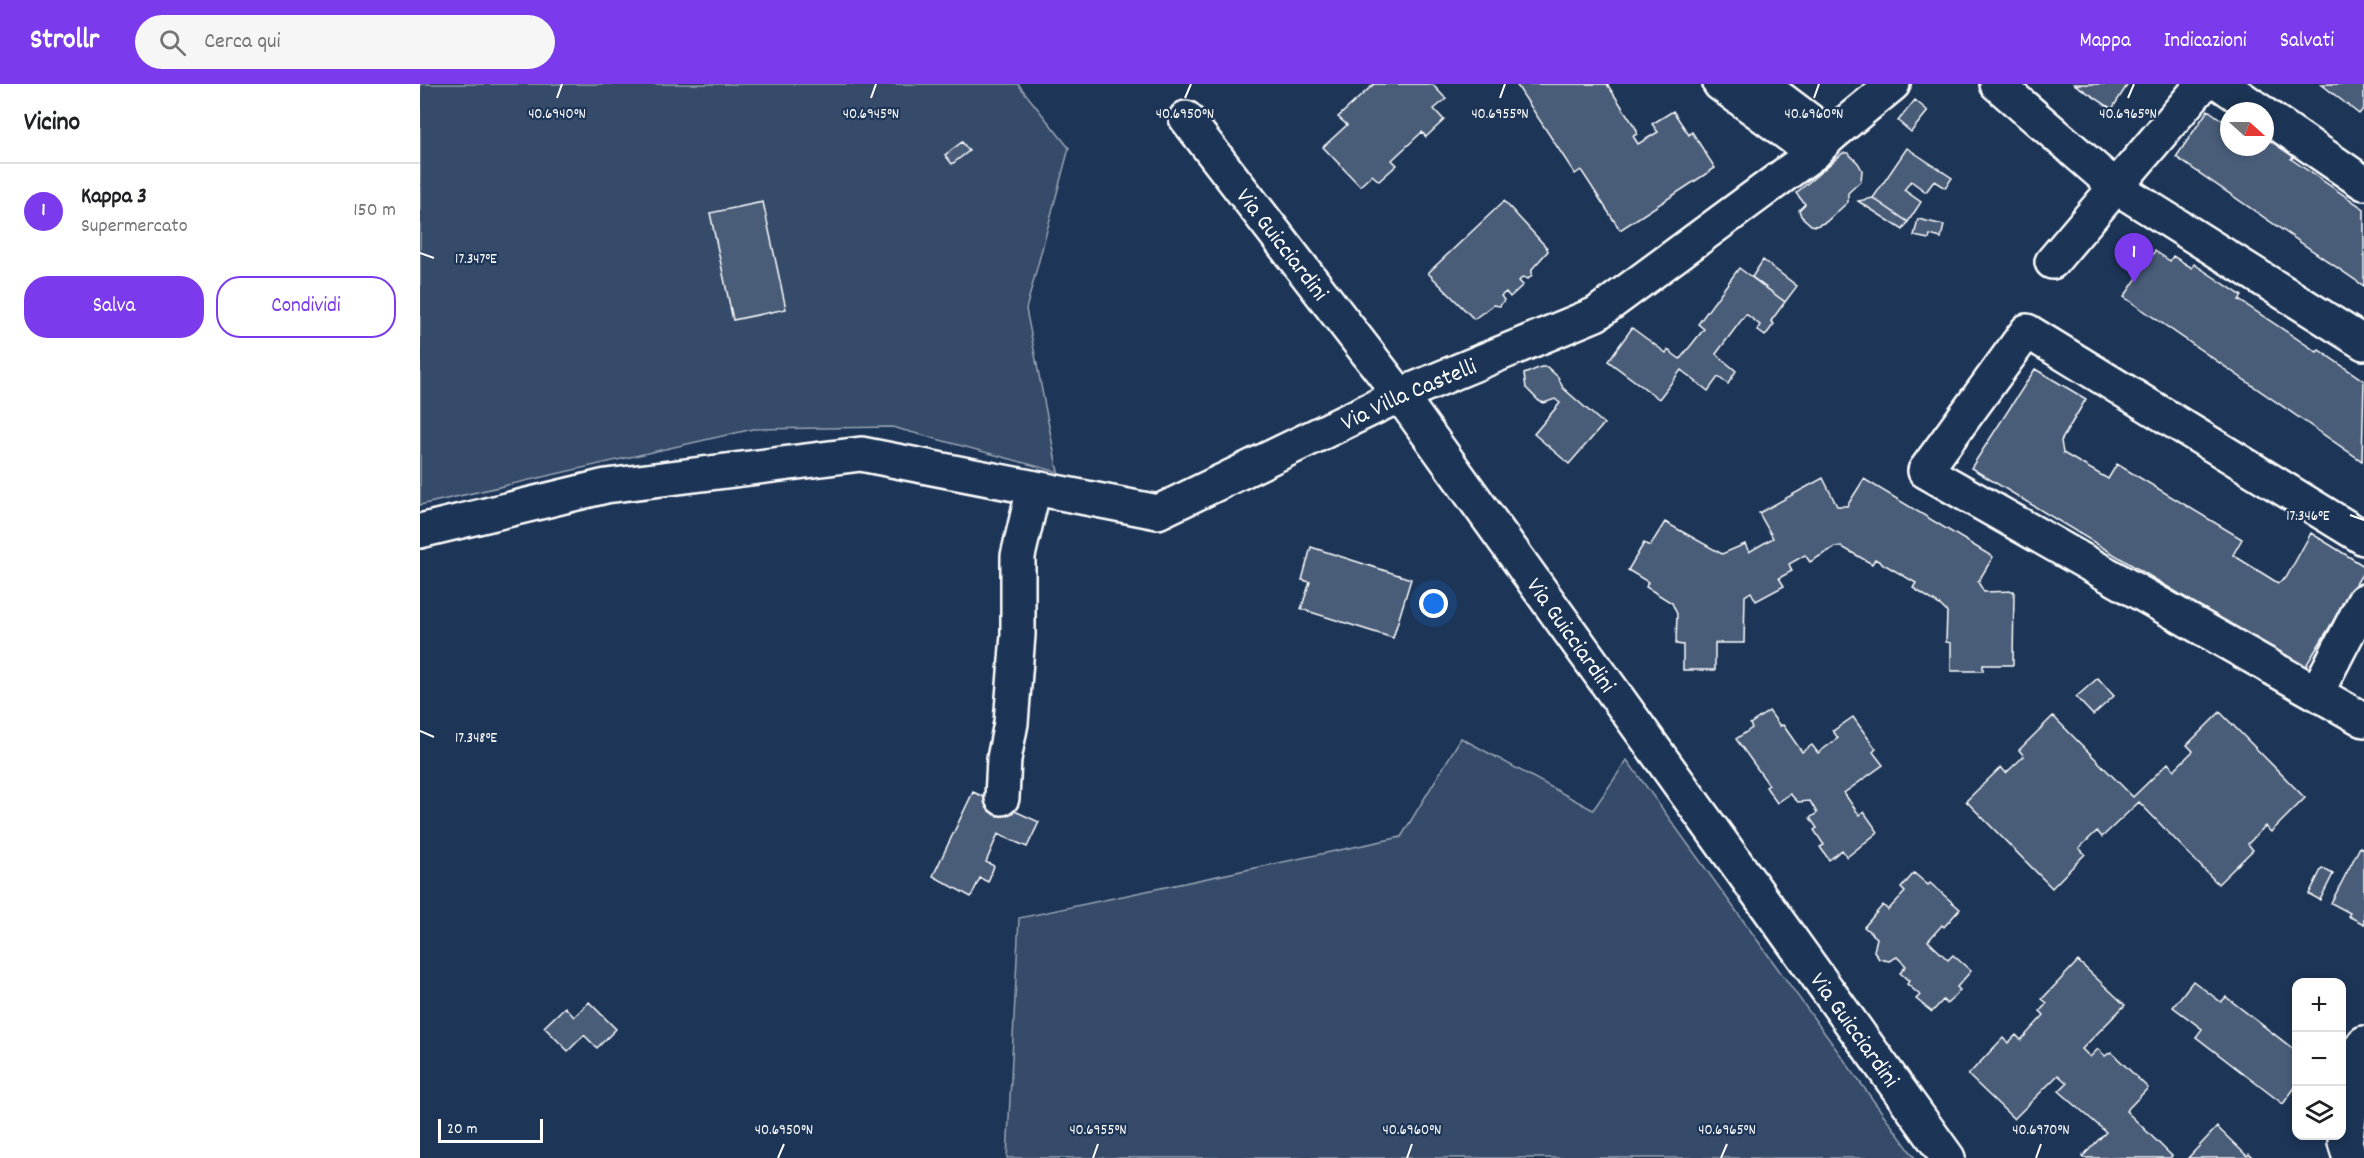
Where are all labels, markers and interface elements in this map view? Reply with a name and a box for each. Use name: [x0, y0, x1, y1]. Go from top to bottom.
search box: [135, 15, 555, 69]
text: Strollr: [30, 22, 99, 62]
icon: search: [156, 26, 189, 59]
text: Cerca qui: [204, 27, 280, 58]
text: Mappa: [2079, 27, 2131, 57]
text: Indicazioni: [2164, 27, 2247, 57]
text: Salvati: [2280, 27, 2334, 57]
north arrow: [2220, 102, 2274, 156]
text: 40.6940°N: [528, 104, 586, 126]
text: 40.6945°N: [843, 104, 899, 126]
text: 40.6950°N: [1156, 104, 1214, 126]
text: 40.6955°N: [1471, 104, 1529, 126]
text: 40.6960°N: [1785, 104, 1843, 126]
text: 40.6965°N: [2099, 104, 2157, 126]
text: Vicino: [24, 105, 80, 142]
text: Kappa 3: [81, 182, 147, 213]
street label: Via Guicciardini: [1226, 182, 1335, 309]
text: 1: [41, 197, 46, 225]
text: 150 m: [353, 197, 396, 225]
text: Supermercato: [81, 213, 188, 241]
pin: 1: [2114, 234, 2154, 283]
text: 17.347°E: [455, 249, 497, 271]
button: Salva: [24, 276, 204, 338]
button: Condividi: [216, 276, 396, 338]
street label: Via Villa Castelli: [1336, 351, 1482, 441]
text: 17.346°E: [2286, 506, 2330, 528]
street label: Via Guicciardini: [1517, 572, 1623, 701]
your location: [1419, 589, 1448, 618]
text: 17.348°E: [455, 728, 497, 750]
street label: Via Guicciardini: [1800, 966, 1906, 1096]
map controls: [2292, 978, 2346, 1140]
button: +: [2292, 978, 2346, 1032]
button: −: [2292, 1032, 2346, 1086]
button: layers: [2292, 1086, 2346, 1140]
scale bar: [438, 1116, 543, 1144]
text: 20 m: [447, 1118, 477, 1141]
text: 40.6950°N: [755, 1120, 813, 1142]
text: 40.6955°N: [1069, 1120, 1127, 1142]
text: 40.6960°N: [1383, 1120, 1441, 1142]
text: 40.6965°N: [1698, 1120, 1756, 1142]
text: 40.6970°N: [2012, 1120, 2070, 1142]

